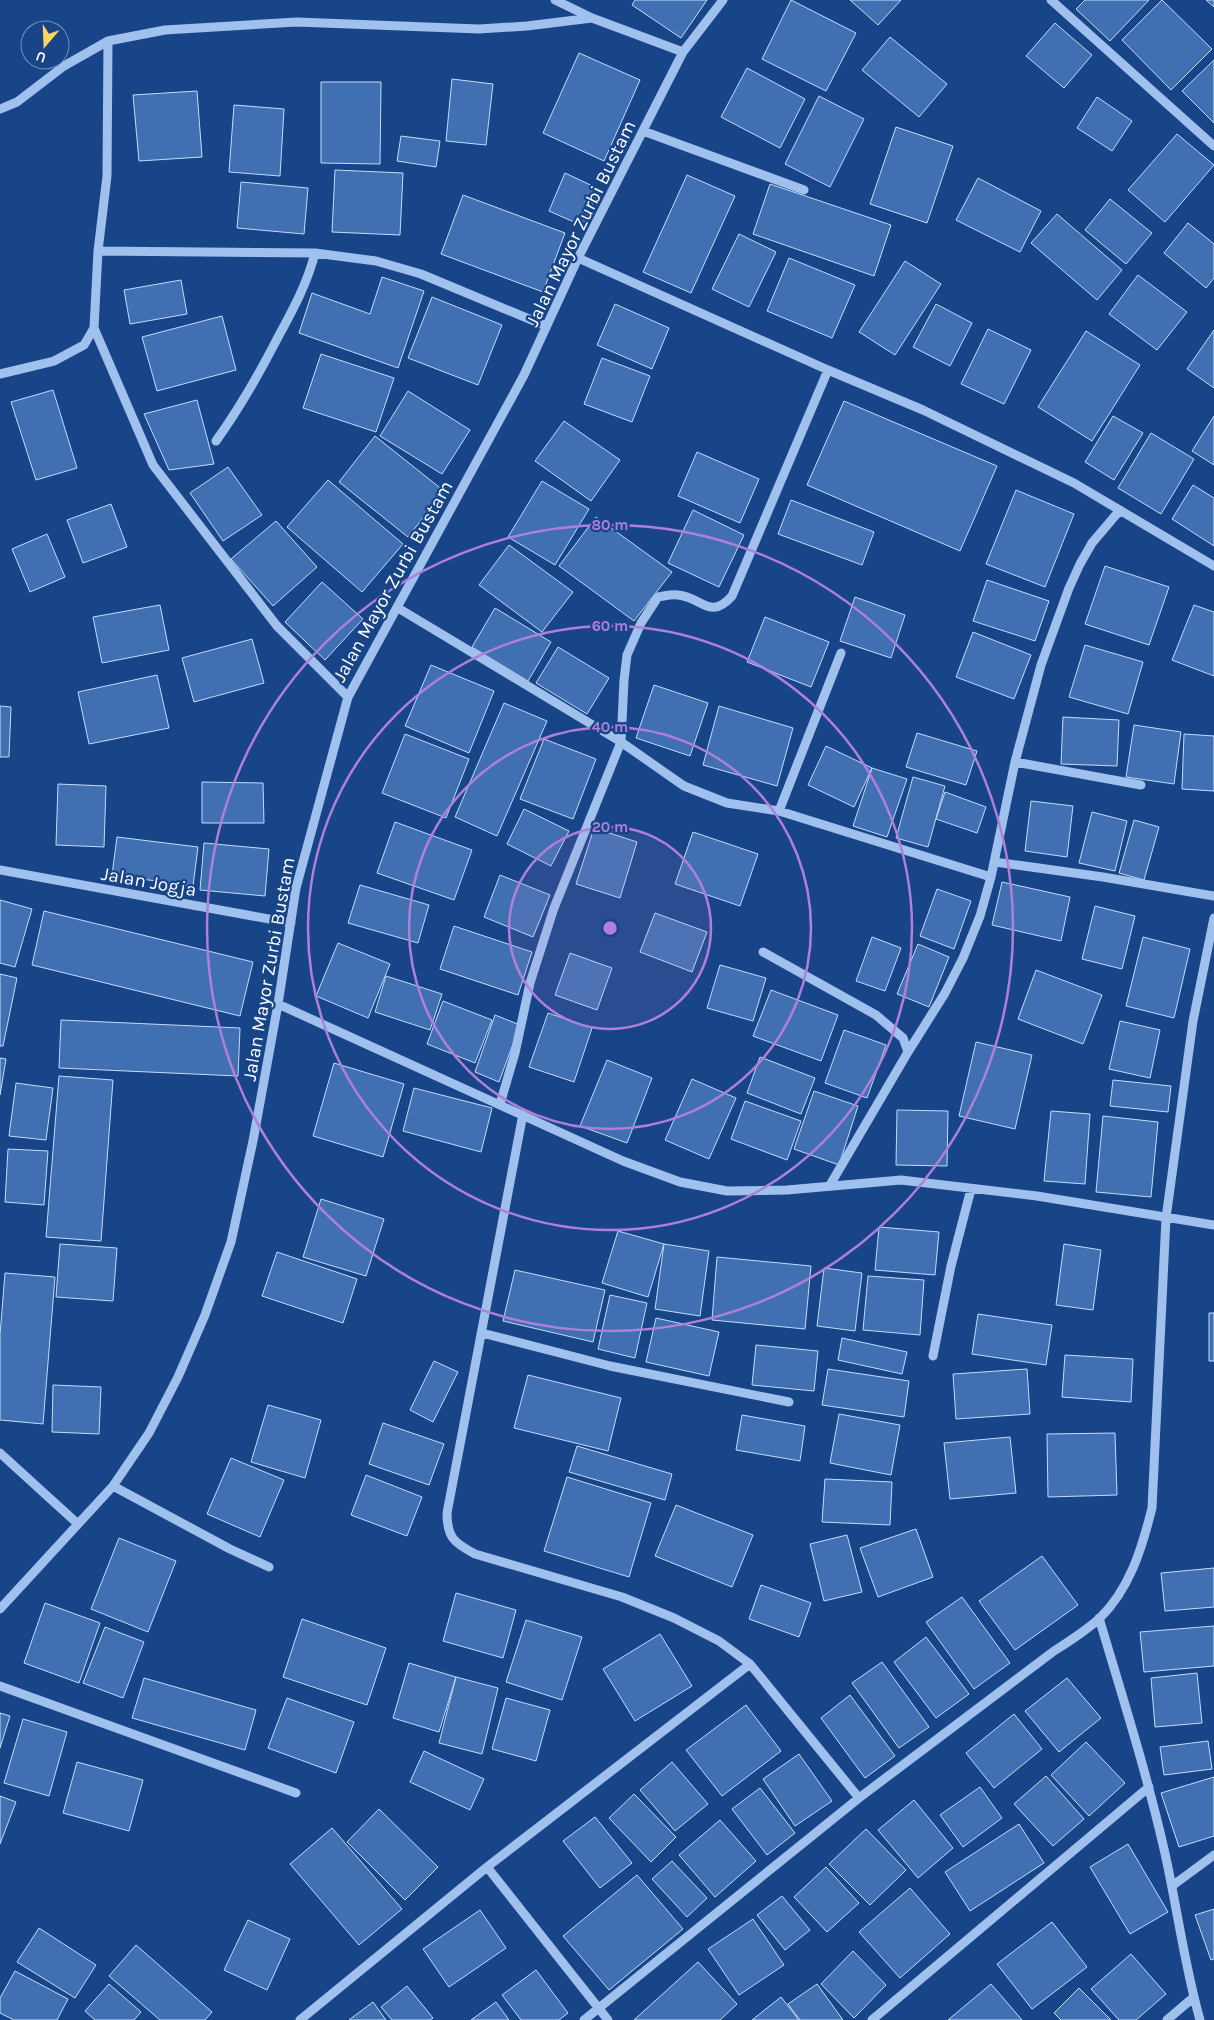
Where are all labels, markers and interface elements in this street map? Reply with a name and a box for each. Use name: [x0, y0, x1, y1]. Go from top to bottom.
north arrow: [20, 20, 70, 70]
text: U: [34, 47, 48, 66]
street label: Jalan Mayor Zurbi Bustam: [521, 117, 640, 330]
street label: Jalan Mayor Zurbi Bustam: [328, 477, 457, 686]
text: 80 m: [591, 516, 629, 534]
text: 60 m: [592, 617, 628, 635]
text: 40 m: [592, 718, 628, 736]
text: 20 m: [592, 818, 628, 836]
street label: Jalan Mayor Zurbi Bustam: [238, 856, 300, 1083]
street label: Jalan Jogja: [99, 863, 198, 901]
centre of rings: [601, 919, 619, 937]

